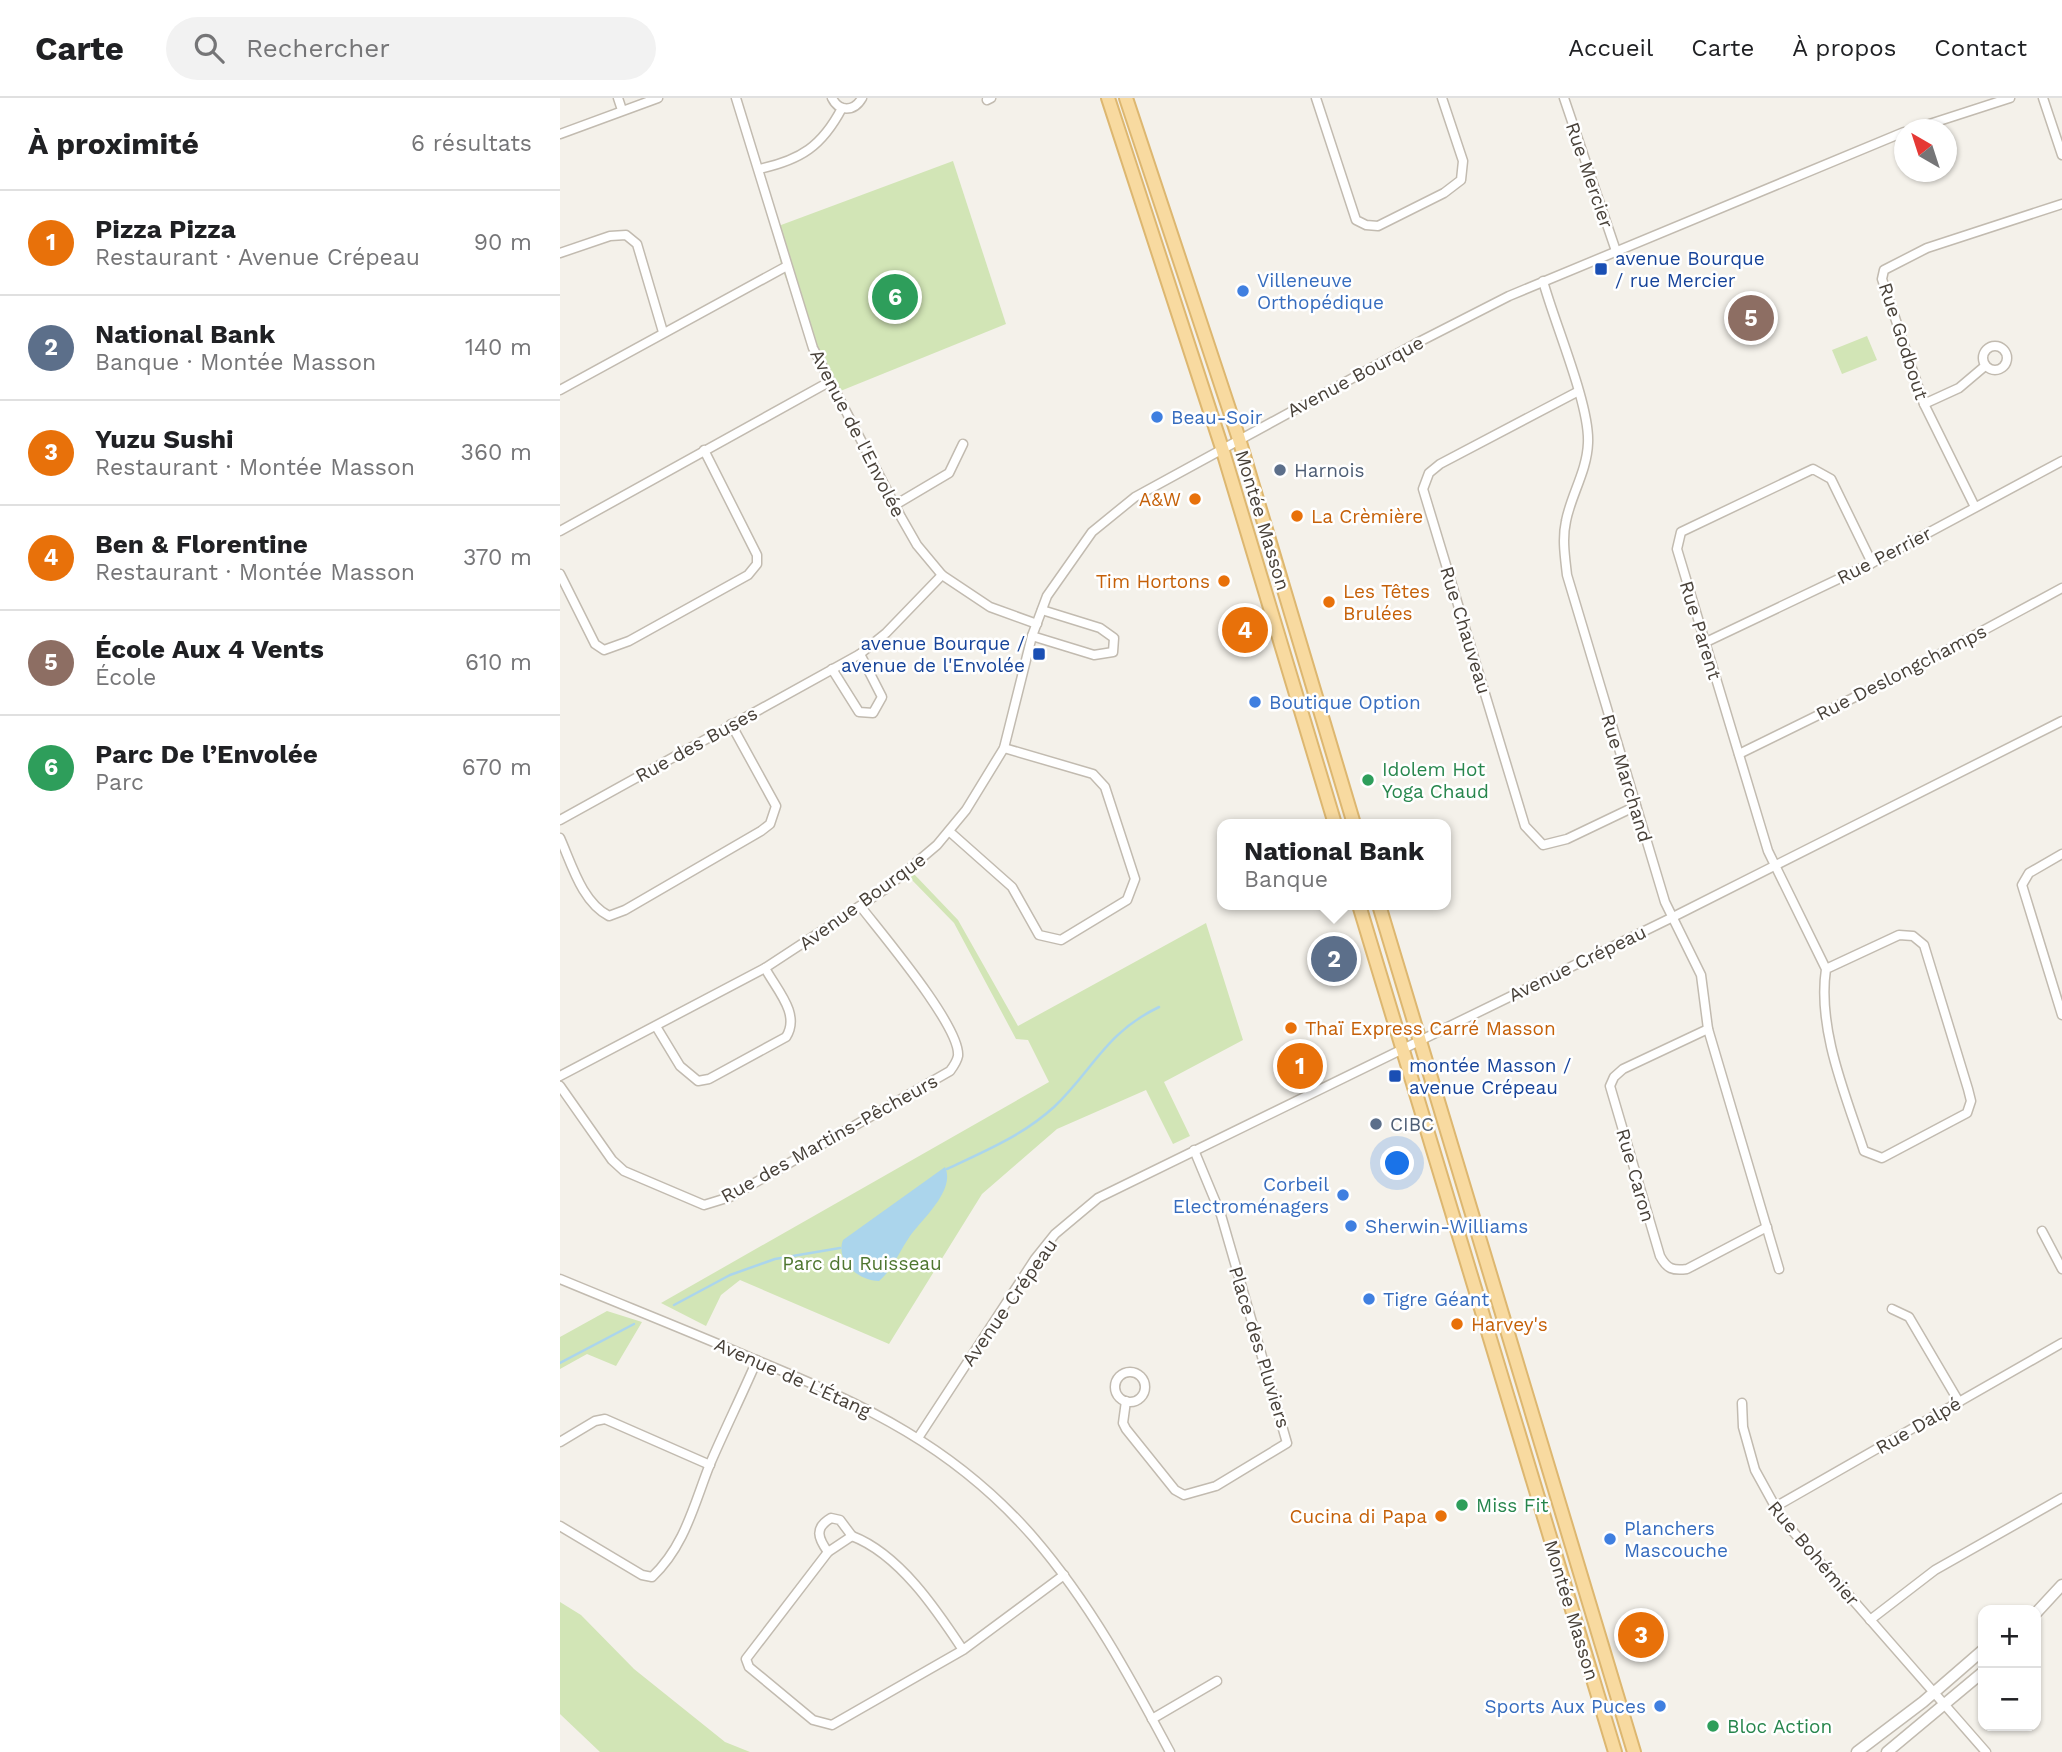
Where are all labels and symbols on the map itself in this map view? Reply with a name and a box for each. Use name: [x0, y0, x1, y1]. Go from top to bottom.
street label: Rue Mercier: [1561, 119, 1618, 231]
north arrow: [1894, 119, 1957, 182]
place label: avenue Bourque / rue Mercier: [1615, 247, 1765, 292]
marker: avenue Bourque / rue Mercier: [1593, 261, 1609, 277]
place label: Villeneuve Orthopédique: [1257, 269, 1384, 314]
pin: 6: [872, 271, 918, 323]
street label: Rue Godbout: [1874, 280, 1933, 403]
marker: Villeneuve Orthopédique: [1235, 283, 1251, 299]
pin: 5: [1728, 292, 1774, 344]
street label: Avenue Bourque: [1283, 331, 1427, 422]
street label: Avenue de l'Envolée: [805, 345, 910, 521]
place label: Beau-Soir: [1171, 406, 1263, 429]
marker: Beau-Soir: [1149, 409, 1165, 425]
street label: Montée Masson: [1230, 447, 1295, 593]
place label: Harnois: [1294, 459, 1365, 482]
marker: Harnois: [1272, 462, 1288, 478]
place label: A&W: [1139, 488, 1181, 511]
marker: A&W: [1187, 491, 1203, 507]
place label: La Crèmière: [1311, 505, 1423, 528]
marker: La Crèmière: [1289, 508, 1305, 524]
street label: Rue Perrier: [1833, 522, 1936, 589]
street label: Rue Chauveau: [1435, 564, 1496, 697]
place label: Tim Hortons: [1096, 570, 1210, 593]
marker: Tim Hortons: [1216, 573, 1232, 589]
street label: Rue Parent: [1675, 578, 1726, 682]
place label: Les Têtes Brulées: [1343, 580, 1430, 625]
marker: Les Têtes Brulées: [1321, 594, 1337, 610]
pin: 4: [1222, 604, 1268, 656]
street label: Rue Deslongchamps: [1812, 619, 1990, 725]
place label: avenue Bourque / avenue de l'Envolée: [841, 632, 1025, 677]
marker: avenue Bourque / avenue de l'Envolée: [1031, 646, 1047, 662]
place label: Boutique Option: [1269, 691, 1421, 714]
marker: Boutique Option: [1247, 694, 1263, 710]
street label: Rue des Buses: [631, 701, 761, 787]
street label: Rue Marchand: [1596, 711, 1657, 845]
place label: Idolem Hot Yoga Chaud: [1382, 758, 1489, 803]
marker: Idolem Hot Yoga Chaud: [1360, 772, 1376, 788]
street label: Avenue Bourque: [794, 848, 930, 955]
street label: Avenue Crépeau: [1505, 920, 1650, 1007]
pin: 2: [1311, 933, 1357, 985]
place label: Thaï Express Carré Masson: [1305, 1017, 1556, 1040]
marker: Thaï Express Carré Masson: [1283, 1020, 1299, 1036]
pin: 1: [1277, 1040, 1323, 1092]
place label: montée Masson / avenue Crépeau: [1409, 1054, 1571, 1099]
marker: montée Masson / avenue Crépeau: [1387, 1068, 1403, 1084]
street label: Rue des Martins-Pêcheurs: [717, 1069, 942, 1208]
place label: CIBC: [1390, 1113, 1434, 1136]
marker: CIBC: [1368, 1116, 1384, 1132]
street label: Rue Caron: [1611, 1126, 1660, 1224]
your location: [1380, 1146, 1414, 1180]
place label: Corbeil Electroménagers: [1173, 1173, 1329, 1218]
marker: Corbeil Electroménagers: [1335, 1187, 1351, 1203]
place label: Sherwin-Williams: [1365, 1215, 1528, 1238]
marker: Sherwin-Williams: [1343, 1218, 1359, 1234]
street label: Avenue Crépeau: [957, 1234, 1062, 1371]
park label: Parc du Ruisseau: [782, 1252, 942, 1275]
street label: Place des Pluviers: [1224, 1263, 1295, 1431]
place label: Tigre Géant: [1383, 1288, 1489, 1311]
marker: Tigre Géant: [1361, 1291, 1377, 1307]
place label: Harvey's: [1471, 1313, 1548, 1336]
marker: Harvey's: [1449, 1316, 1465, 1332]
street label: Avenue de L'Étang: [711, 1333, 875, 1423]
street label: Rue Dalpé: [1871, 1392, 1965, 1459]
place label: Miss Fit: [1476, 1494, 1548, 1517]
street label: Rue Bohémier: [1763, 1496, 1864, 1611]
marker: Miss Fit: [1454, 1497, 1470, 1513]
place label: Cucina di Papa: [1290, 1505, 1427, 1528]
marker: Cucina di Papa: [1433, 1508, 1449, 1524]
place label: Planchers Mascouche: [1624, 1517, 1728, 1562]
marker: Planchers Mascouche: [1602, 1531, 1618, 1547]
street label: Montée Masson: [1539, 1537, 1604, 1683]
pin: 3: [1618, 1609, 1664, 1661]
place label: Sports Aux Puces: [1484, 1695, 1646, 1718]
marker: Sports Aux Puces: [1652, 1698, 1668, 1714]
place label: Bloc Action: [1727, 1715, 1832, 1738]
marker: Bloc Action: [1705, 1718, 1721, 1734]

